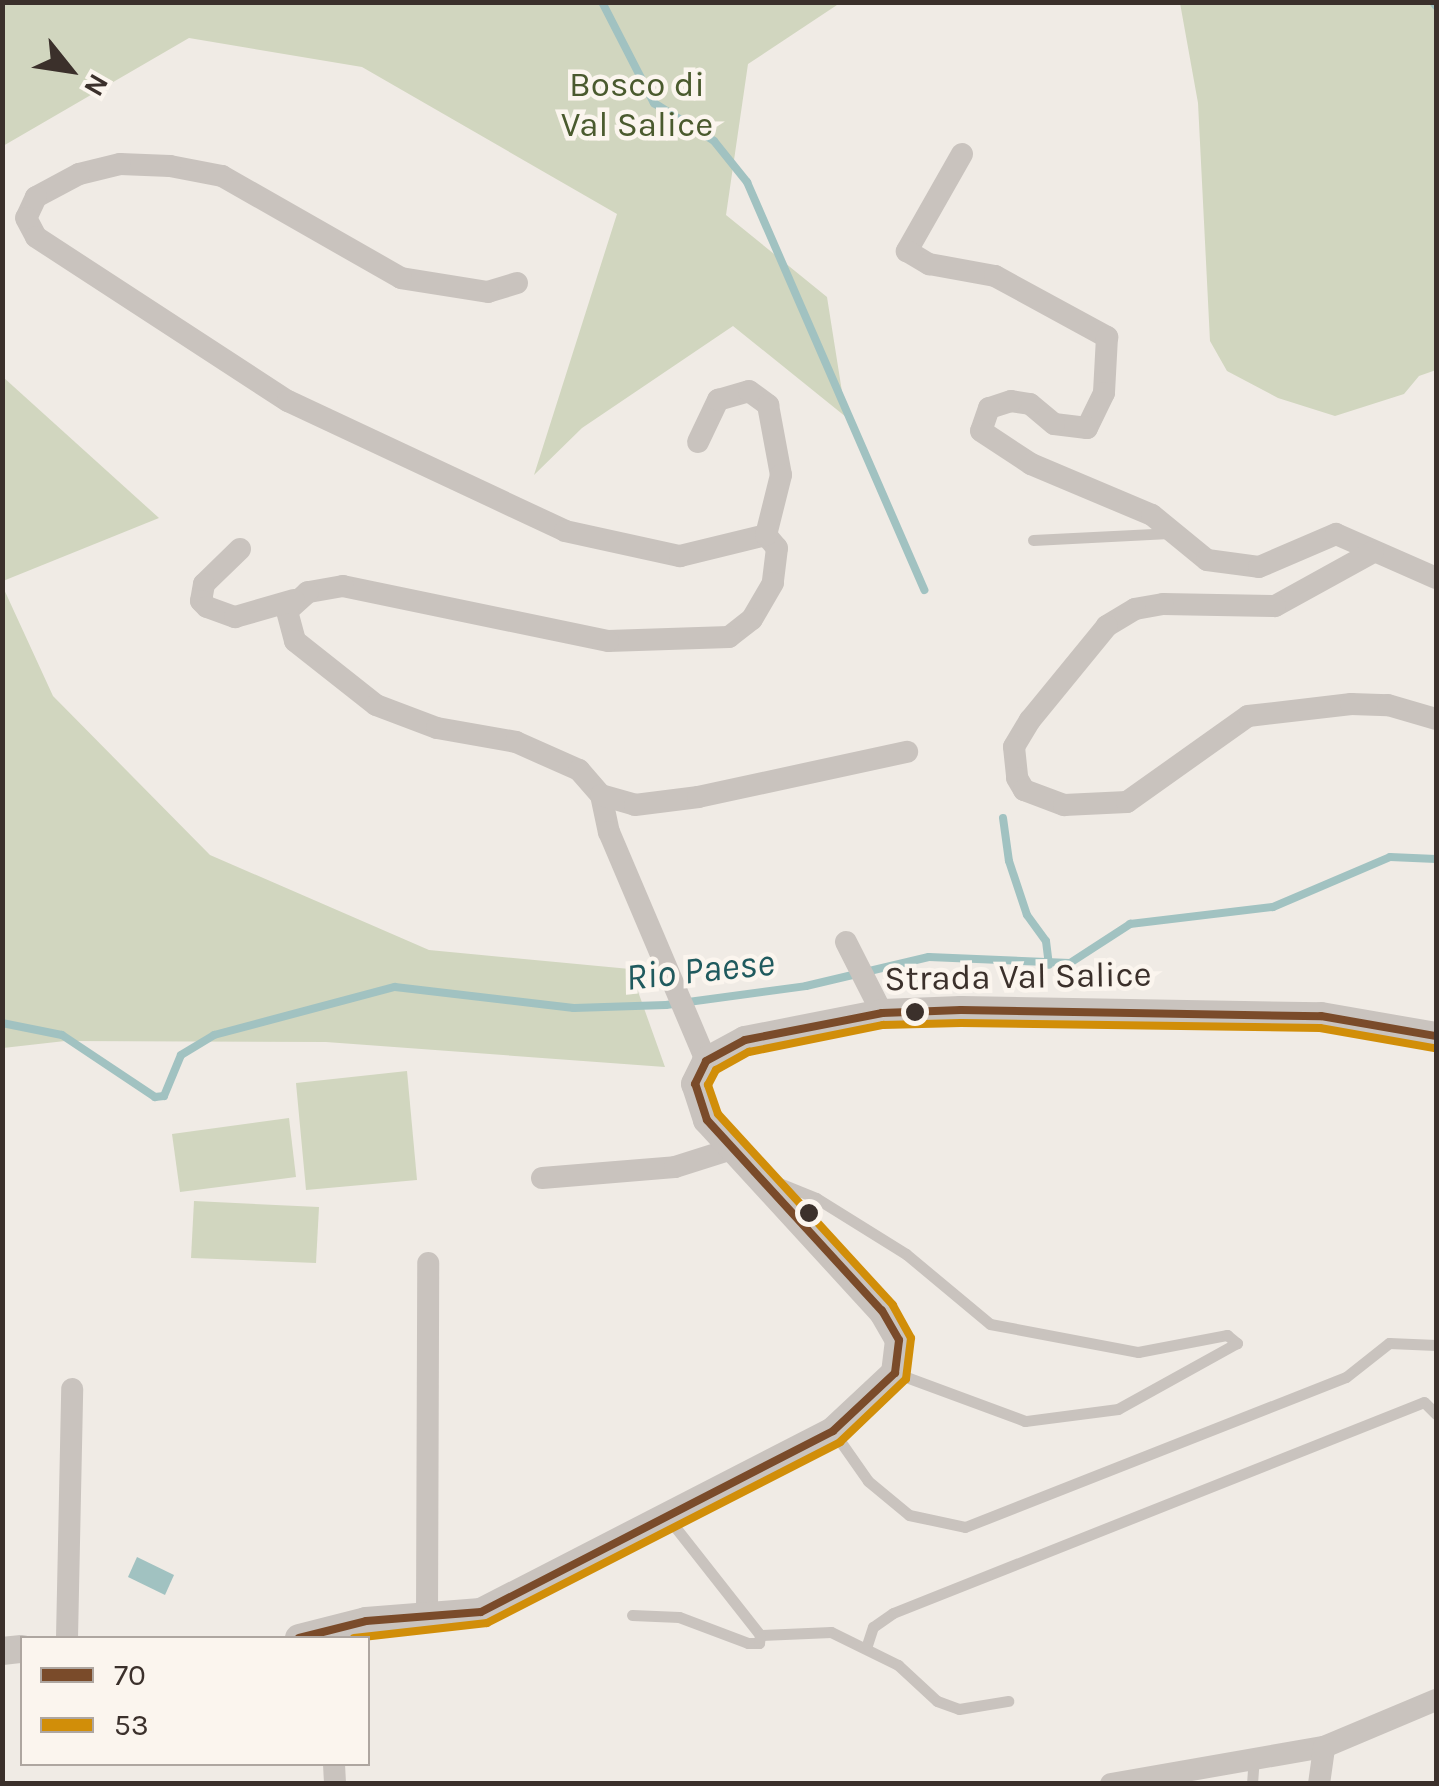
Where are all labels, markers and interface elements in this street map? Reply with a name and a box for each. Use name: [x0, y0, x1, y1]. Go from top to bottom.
north arrow: [20, 20, 120, 120]
park label: Bosco di Val Salice: [561, 64, 713, 146]
text: N: [77, 68, 116, 102]
water label: Rio Paese: [623, 940, 777, 1000]
street label: Strada Val Salice: [884, 954, 1152, 1000]
unlabelled marker: [905, 1002, 925, 1022]
unlabelled marker: [799, 1203, 819, 1223]
legend: [20, 1636, 370, 1766]
text: 70: [114, 1657, 146, 1693]
text: 53: [114, 1707, 149, 1743]

